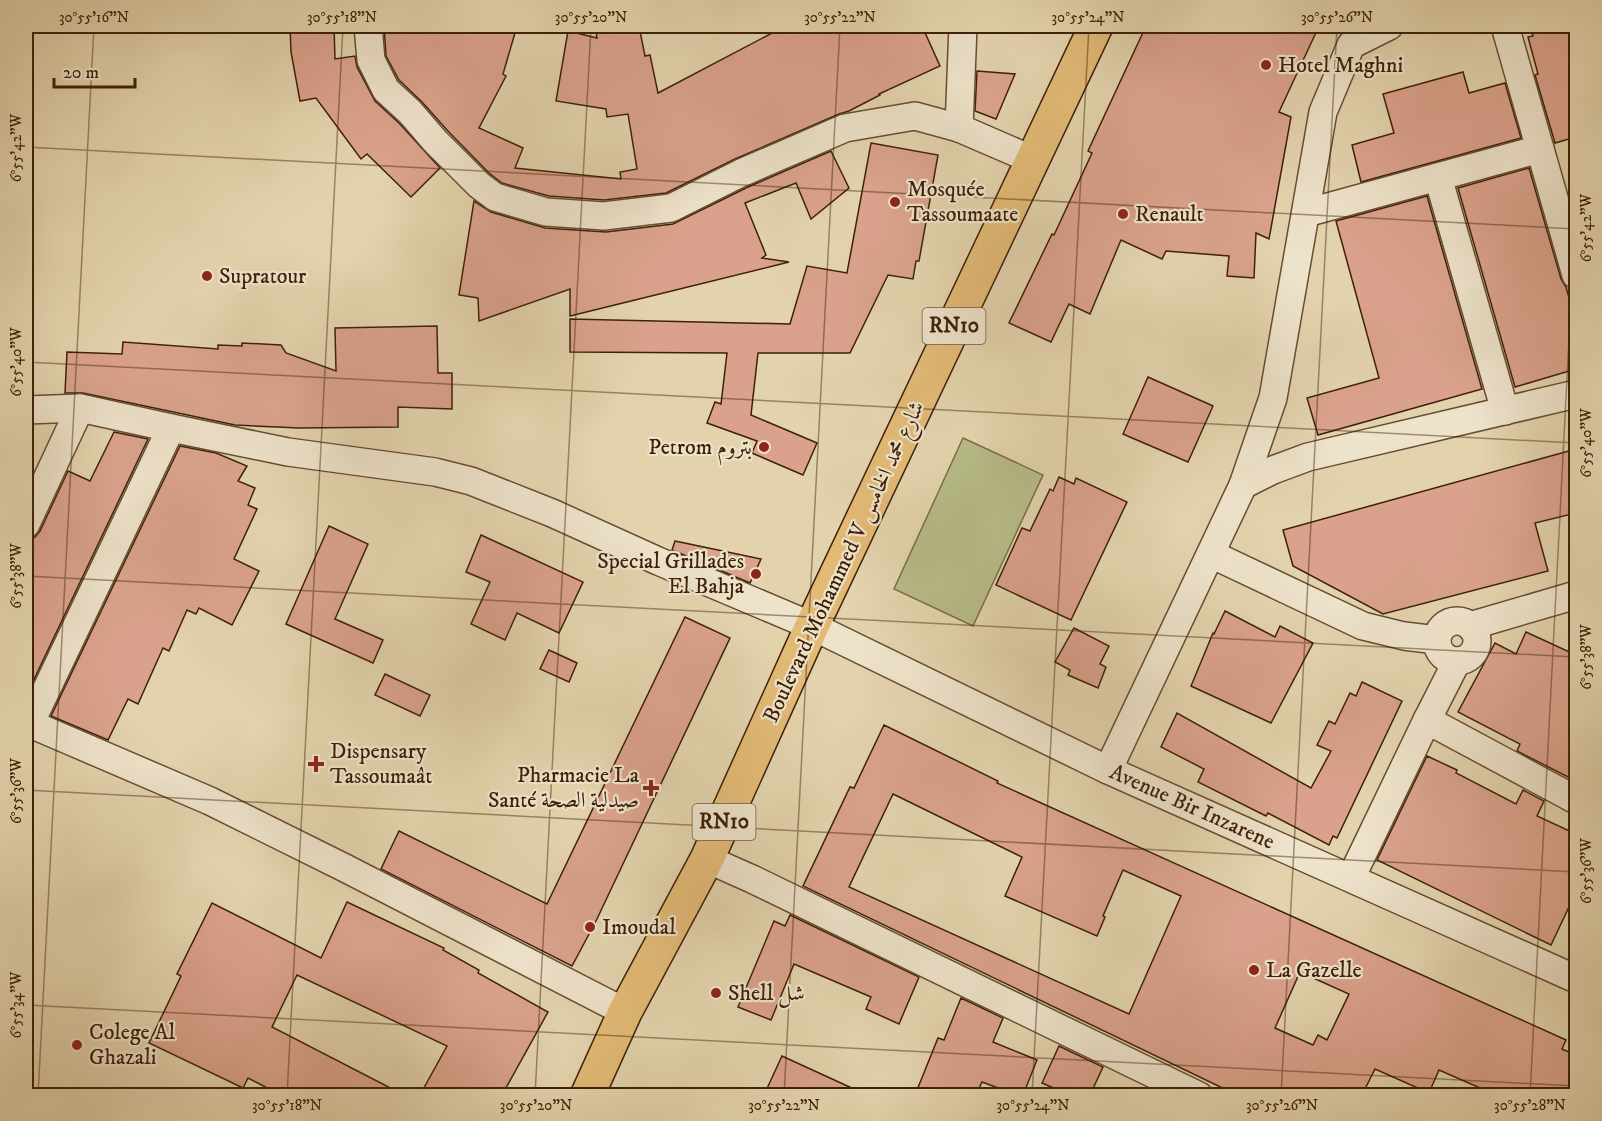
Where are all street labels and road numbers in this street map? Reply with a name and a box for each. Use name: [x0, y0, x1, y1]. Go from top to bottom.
road number: RN10: [922, 308, 986, 344]
street label: Boulevard Mohammed V شارع محمد الخامس: [757, 397, 934, 729]
street label: Avenue Bir Inzarene: [1105, 759, 1279, 855]
road number: RN10: [692, 804, 756, 840]

